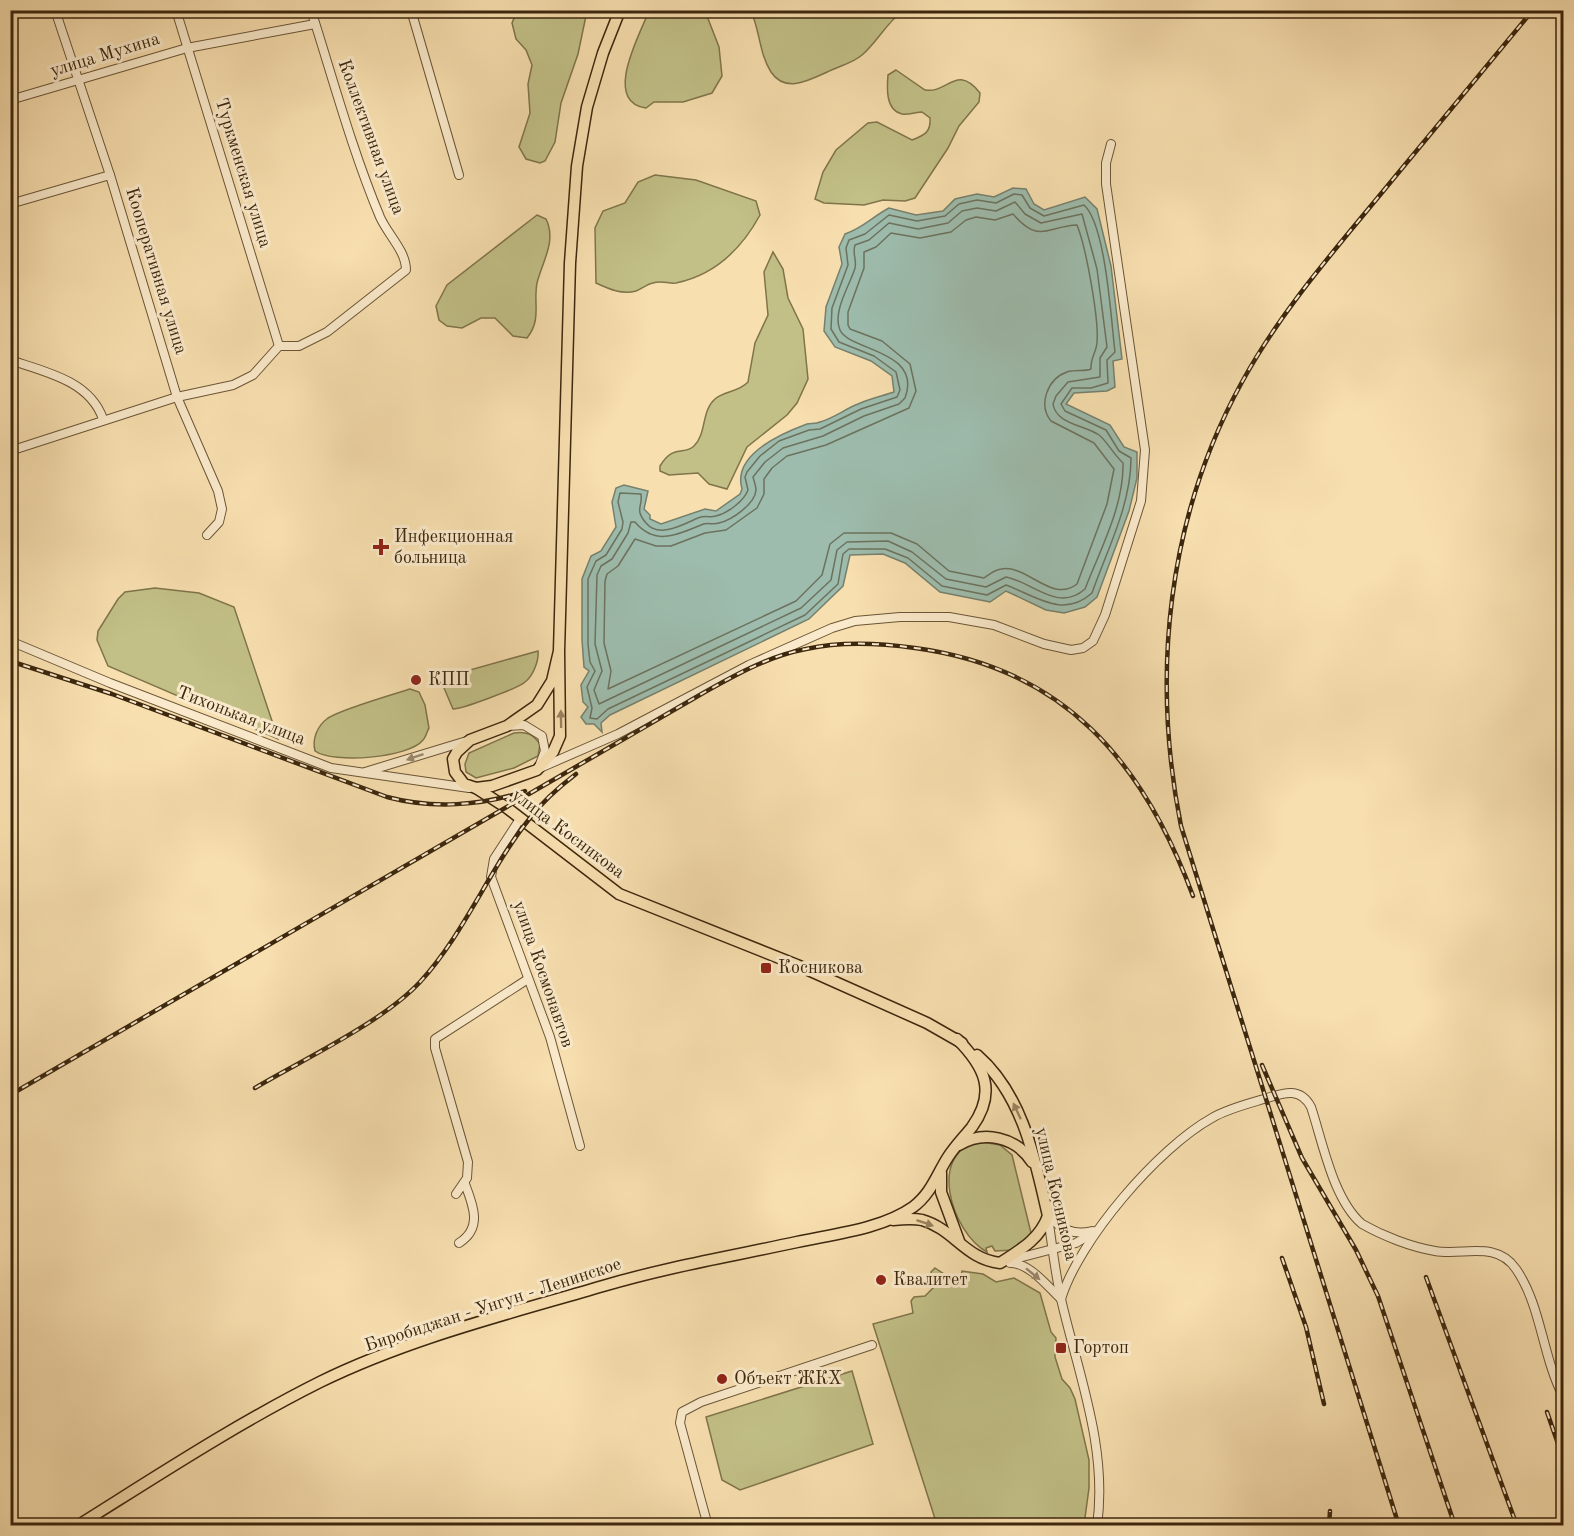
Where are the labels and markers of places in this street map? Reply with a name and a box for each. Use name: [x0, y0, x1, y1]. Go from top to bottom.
place label: Инфекционная больница: [394, 528, 513, 567]
marker: Инфекционная больница: [372, 538, 390, 556]
place label: КПП: [428, 671, 469, 689]
marker: КПП: [409, 673, 423, 687]
place label: Косникова: [778, 959, 863, 977]
marker: Косникова: [759, 961, 773, 975]
place label: Квалитет: [893, 1271, 968, 1289]
marker: Квалитет: [874, 1273, 888, 1287]
place label: Гортоп: [1073, 1339, 1129, 1357]
marker: Гортоп: [1054, 1341, 1068, 1355]
place label: Объект ЖКХ: [734, 1370, 842, 1388]
marker: Объект ЖКХ: [715, 1372, 729, 1386]

